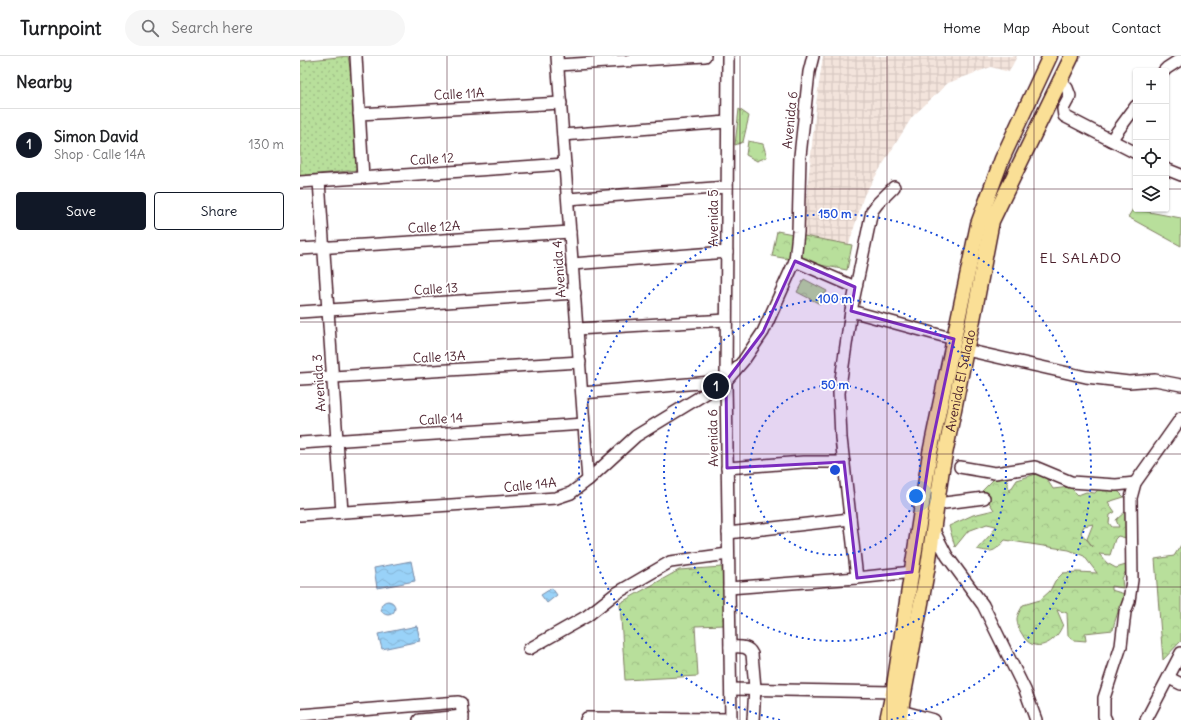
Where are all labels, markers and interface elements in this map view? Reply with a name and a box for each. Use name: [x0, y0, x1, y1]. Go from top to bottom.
search box: [125, 10, 405, 46]
text: Turnpoint: [20, 16, 101, 40]
icon: search: [139, 17, 161, 39]
text: Search here: [171, 18, 253, 37]
text: Home: [943, 19, 981, 37]
text: Map: [1003, 19, 1030, 37]
text: About: [1052, 19, 1090, 37]
text: Contact: [1112, 19, 1161, 37]
map controls: [1133, 68, 1169, 212]
button: +: [1133, 68, 1169, 104]
text: Nearby: [16, 71, 72, 93]
street label: Calle 11A: [433, 84, 485, 104]
street label: Avenida 6: [779, 90, 801, 150]
button: −: [1133, 104, 1169, 140]
text: Simon David: [54, 127, 138, 146]
text: 1: [26, 136, 32, 153]
text: 130 m: [248, 136, 284, 153]
button: locate: [1133, 140, 1169, 176]
text: Shop · Calle 14A: [54, 146, 145, 163]
street label: Calle 12: [409, 149, 455, 169]
button: layers: [1133, 176, 1169, 212]
street label: Avenida 5: [705, 189, 722, 247]
button: Save: [16, 192, 146, 230]
button: Share: [154, 192, 284, 230]
text: 150 m: [819, 206, 852, 221]
street label: Calle 12A: [407, 217, 461, 237]
street label: Avenida 4: [549, 240, 569, 298]
district label: EL SALADO: [1040, 249, 1122, 267]
street label: Calle 13: [413, 279, 459, 299]
text: 100 m: [818, 291, 852, 306]
street label: Avenida El Salado: [941, 328, 979, 433]
street label: Calle 13A: [412, 347, 466, 367]
street label: Avenida 3: [309, 354, 329, 412]
pin: 1: [703, 371, 729, 401]
text: 50 m: [821, 377, 850, 392]
street label: Calle 14: [418, 409, 464, 429]
street label: Avenida 6: [704, 409, 722, 467]
centre of rings: [828, 463, 842, 477]
street label: Calle 14A: [503, 474, 557, 496]
your location: [906, 486, 926, 506]

